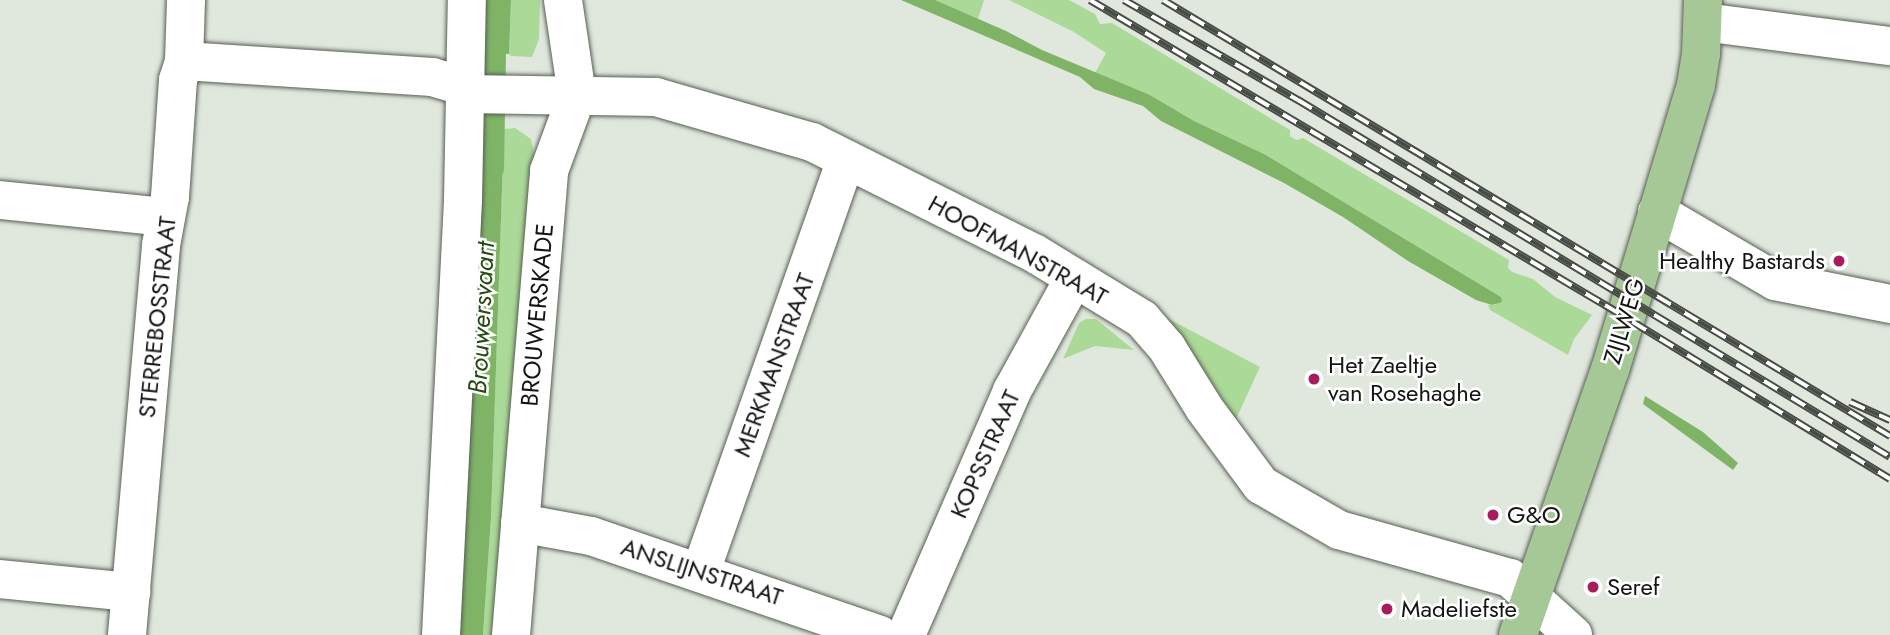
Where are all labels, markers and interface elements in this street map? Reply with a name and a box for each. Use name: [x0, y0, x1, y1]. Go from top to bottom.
street label: HOOFMANSTRAAT: [923, 189, 1113, 311]
street label: STERREBOSSTRAAT: [132, 215, 182, 419]
street label: BROUWERSKADE: [515, 222, 559, 408]
water label: Brouwersvaart: [462, 241, 502, 395]
place label: Healthy Bastards: [1659, 247, 1825, 275]
marker: Healthy Bastards: [1831, 253, 1847, 269]
street label: MERKMANSTRAAT: [727, 269, 821, 461]
street label: ZIJLWEG: [1597, 274, 1651, 368]
place label: Het Zaeltje van Rosehaghe: [1328, 351, 1481, 407]
marker: Het Zaeltje van Rosehaghe: [1306, 371, 1322, 387]
street label: KOPSSTRAAT: [944, 385, 1026, 523]
place label: G&O: [1507, 501, 1561, 529]
marker: G&O: [1485, 507, 1501, 523]
street label: ANSLIJNSTRAAT: [618, 532, 786, 612]
place label: Seref: [1607, 573, 1660, 601]
marker: Seref: [1585, 579, 1601, 595]
place label: Madeliefste: [1401, 595, 1517, 623]
marker: Madeliefste: [1379, 601, 1395, 617]

